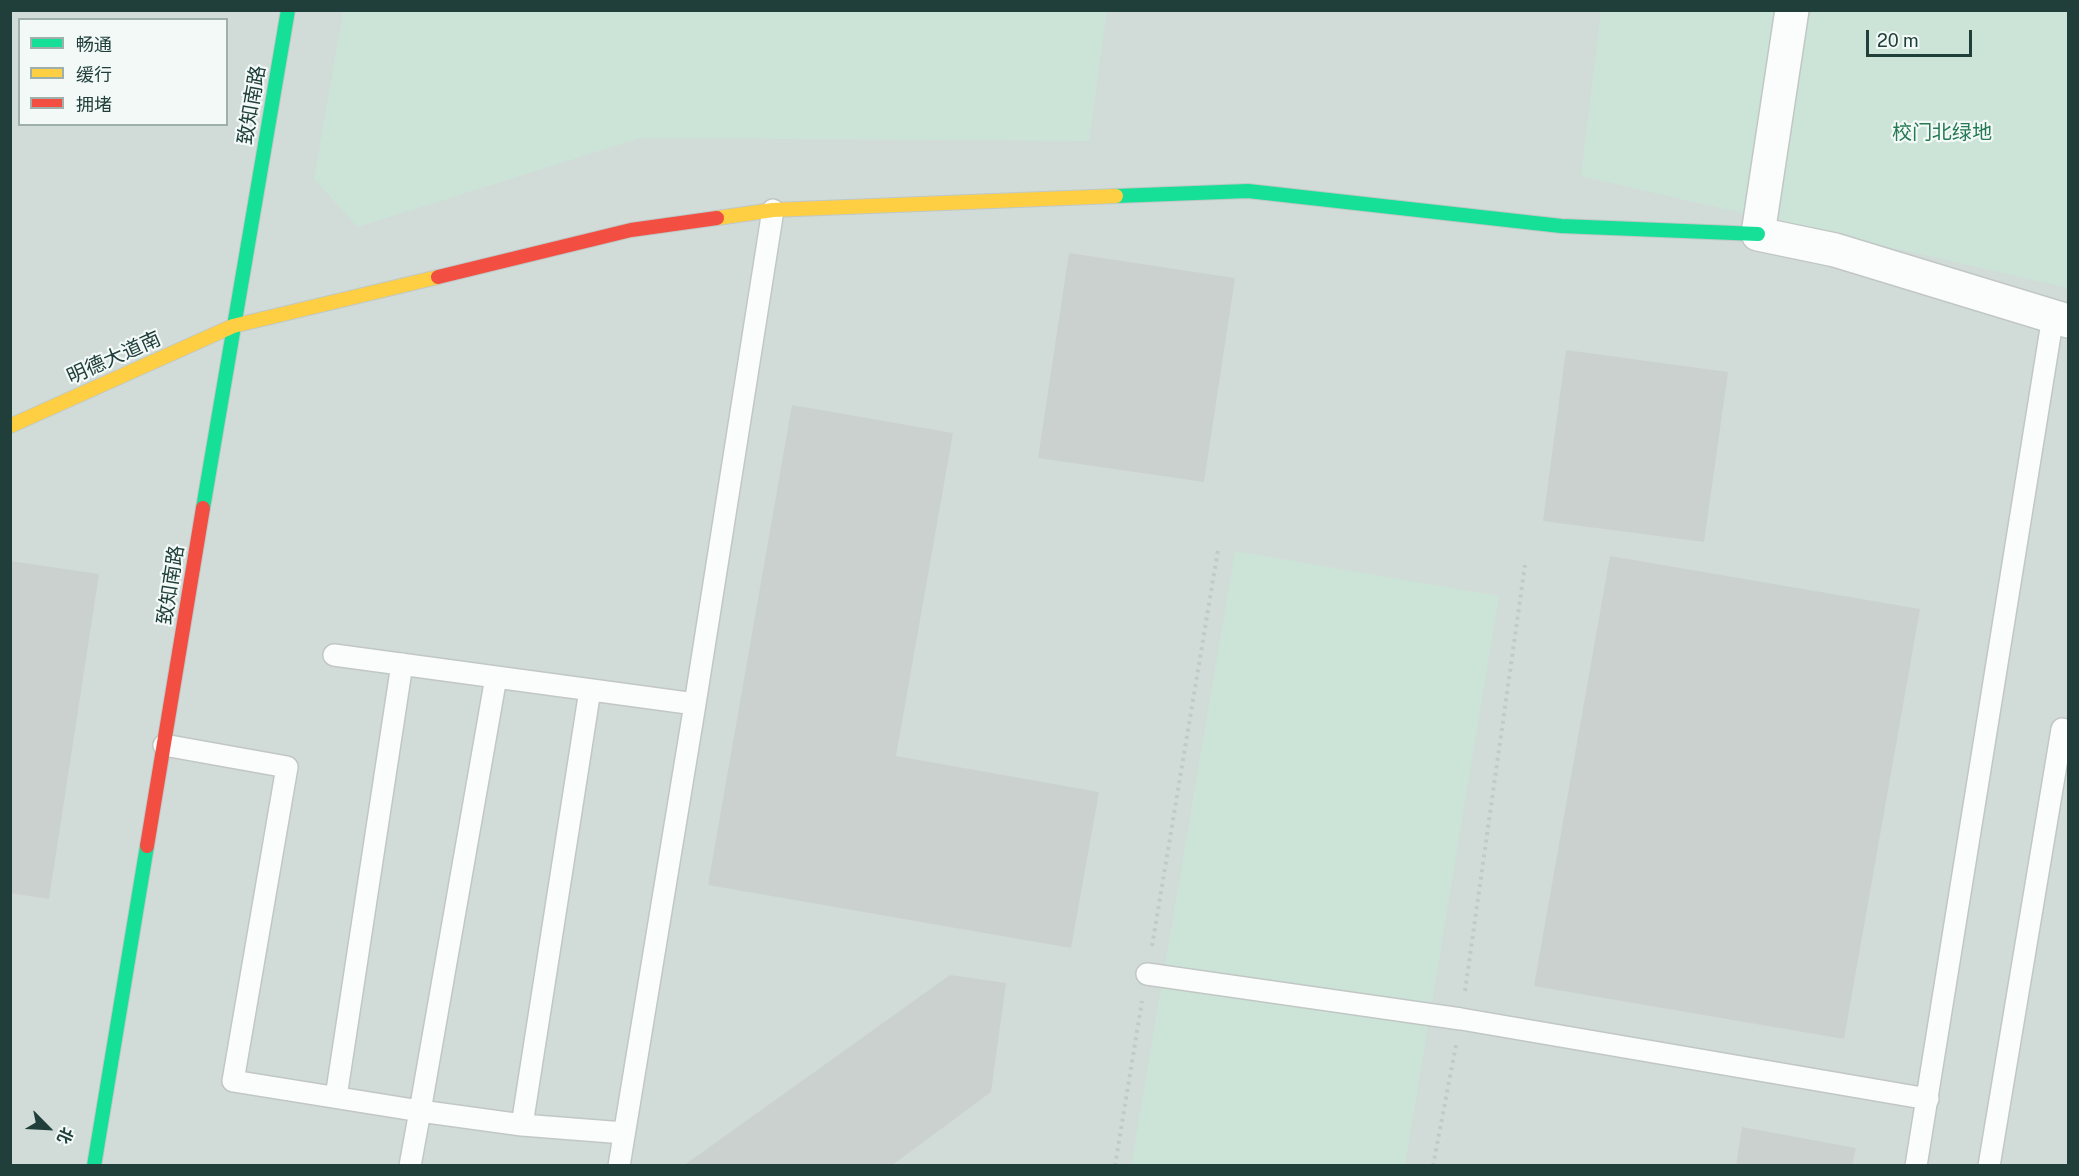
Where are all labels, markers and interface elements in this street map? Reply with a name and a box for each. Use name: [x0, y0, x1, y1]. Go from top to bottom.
legend: [18, 18, 228, 126]
scale bar: [1869, 18, 1976, 56]
text: 20 m: [1877, 30, 1919, 51]
text: 畅通: [76, 34, 112, 55]
text: 缓行: [76, 64, 112, 85]
street label: 致知南路: [233, 64, 271, 146]
text: 拥堵: [76, 94, 112, 115]
park label: 校门北绿地: [1892, 121, 1992, 145]
street label: 明德大道南: [63, 327, 165, 389]
street label: 致知南路: [153, 544, 189, 626]
north arrow: [18, 1098, 78, 1158]
text: 北: [53, 1124, 77, 1147]

